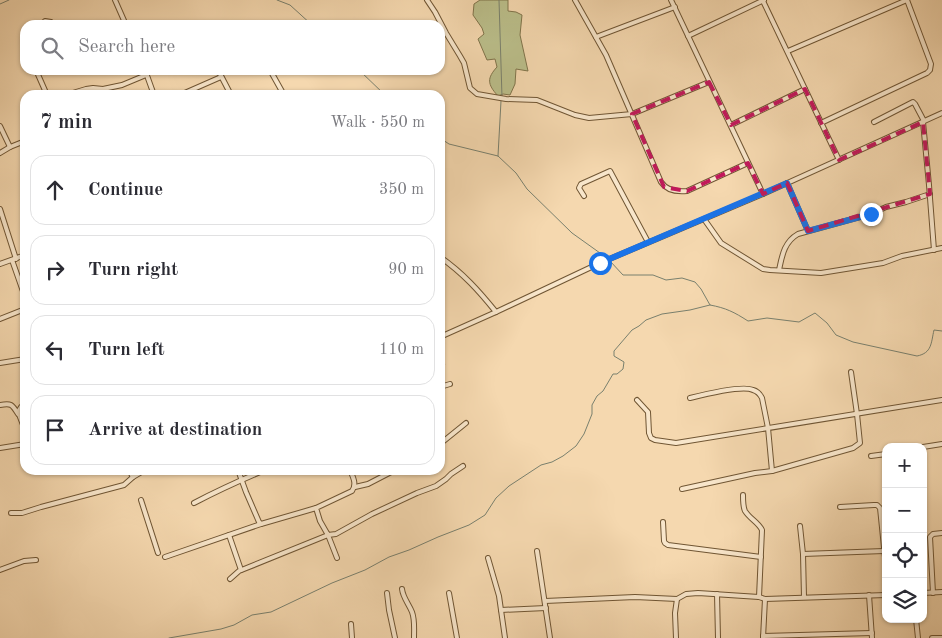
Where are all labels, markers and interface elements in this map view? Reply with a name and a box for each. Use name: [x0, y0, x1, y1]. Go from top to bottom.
search box: [20, 20, 445, 75]
icon: search: [38, 34, 66, 62]
text: Search here: [78, 38, 175, 57]
text: 7 min: [40, 112, 93, 133]
text: Walk · 550 m: [330, 115, 425, 131]
icon: ahead: [41, 176, 69, 204]
text: Continue: [88, 181, 163, 200]
text: 350 m: [379, 182, 424, 198]
route end: [860, 203, 883, 226]
route start: [589, 252, 612, 275]
icon: right: [41, 256, 69, 284]
text: Turn right: [88, 261, 178, 280]
text: 90 m: [388, 262, 424, 278]
icon: left: [41, 336, 69, 364]
text: Turn left: [88, 341, 165, 360]
text: 110 m: [379, 342, 424, 358]
icon: arrive: [41, 416, 69, 444]
text: Arrive at destination: [88, 421, 262, 440]
map controls: [882, 443, 927, 623]
button: +: [882, 443, 927, 488]
button: −: [882, 488, 927, 533]
button: locate: [882, 533, 927, 578]
button: layers: [882, 578, 927, 623]

